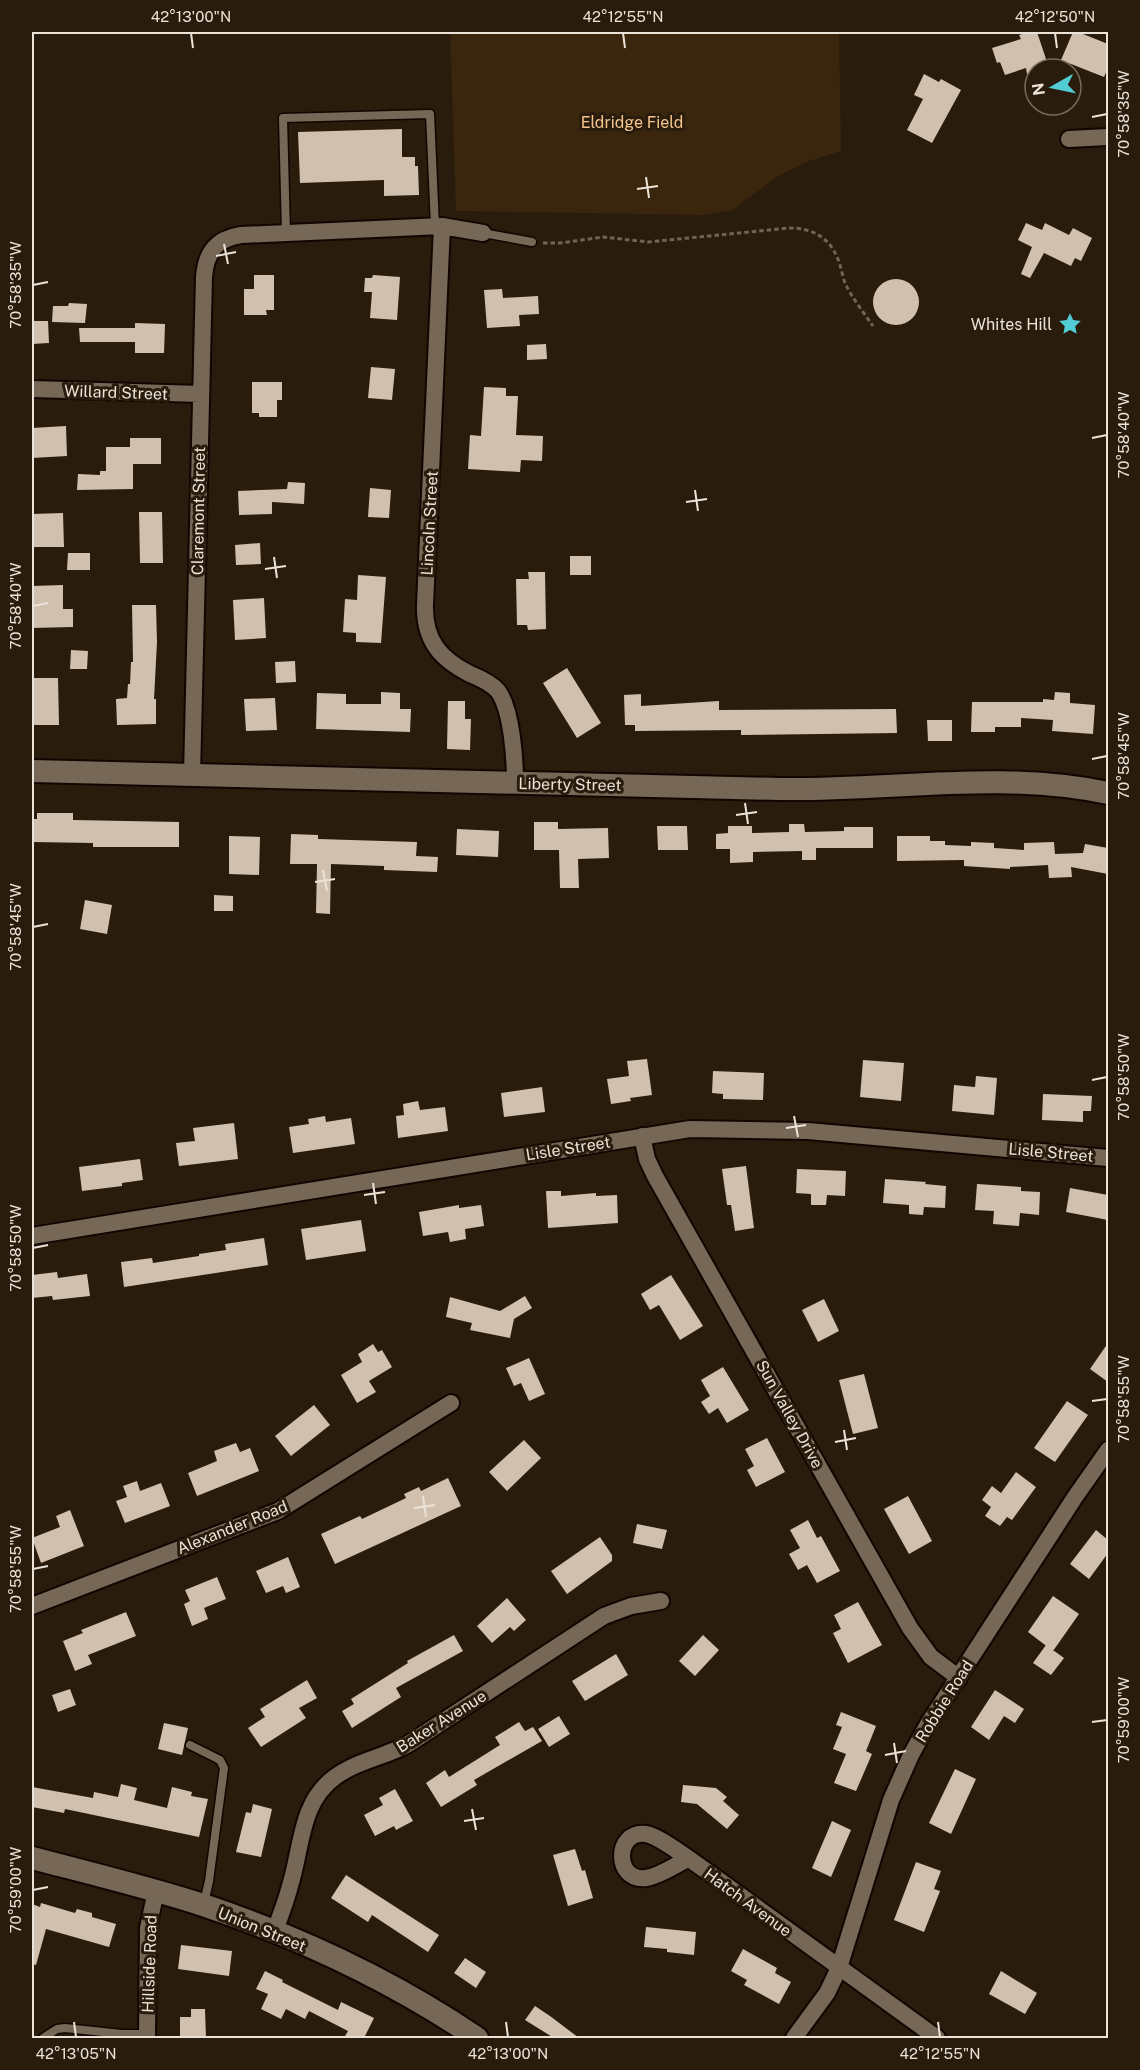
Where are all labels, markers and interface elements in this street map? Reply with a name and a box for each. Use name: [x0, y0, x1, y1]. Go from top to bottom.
text: 42°13'00"N: [151, 8, 231, 25]
text: 42°12'55"N: [583, 8, 663, 25]
text: 42°12'50"N: [1015, 8, 1095, 25]
north arrow: [1023, 57, 1083, 117]
text: 70°58'35"W: [1115, 70, 1132, 158]
text: N: [1028, 82, 1049, 97]
park label: Eldridge Field: [581, 113, 683, 132]
text: 70°58'35"W: [7, 241, 24, 329]
place icon: Whites Hill: [1057, 311, 1083, 337]
place label: Whites Hill: [971, 315, 1052, 334]
street label: Willard Street: [64, 381, 168, 404]
text: 70°58'40"W: [1115, 391, 1132, 479]
street label: Claremont Street: [188, 447, 209, 575]
street label: Lincoln Street: [417, 470, 442, 576]
text: 70°58'40"W: [7, 562, 24, 650]
text: 70°58'45"W: [1115, 712, 1132, 800]
street label: Liberty Street: [518, 774, 622, 795]
text: 70°58'45"W: [7, 883, 24, 971]
text: 70°58'50"W: [1115, 1033, 1132, 1121]
street label: Lisle Street: [524, 1132, 612, 1165]
street label: Lisle Street: [1008, 1139, 1094, 1166]
text: 70°58'50"W: [7, 1204, 24, 1292]
text: 70°58'55"W: [1115, 1355, 1132, 1443]
street label: Sun Valley Drive: [752, 1357, 827, 1472]
street label: Alexander Road: [174, 1497, 290, 1558]
text: 70°58'55"W: [7, 1525, 24, 1613]
street label: Robbie Road: [912, 1657, 977, 1746]
text: 70°59'00"W: [1115, 1677, 1132, 1763]
street label: Baker Avenue: [393, 1686, 490, 1757]
text: 70°59'00"W: [7, 1847, 24, 1933]
street label: Hatch Avenue: [700, 1864, 795, 1940]
street label: Union Street: [215, 1903, 309, 1956]
street label: Hillside Road: [138, 1915, 161, 2013]
text: 42°13'05"N: [35, 2045, 117, 2062]
text: 42°13'00"N: [468, 2045, 548, 2062]
text: 42°12'55"N: [900, 2045, 980, 2062]

